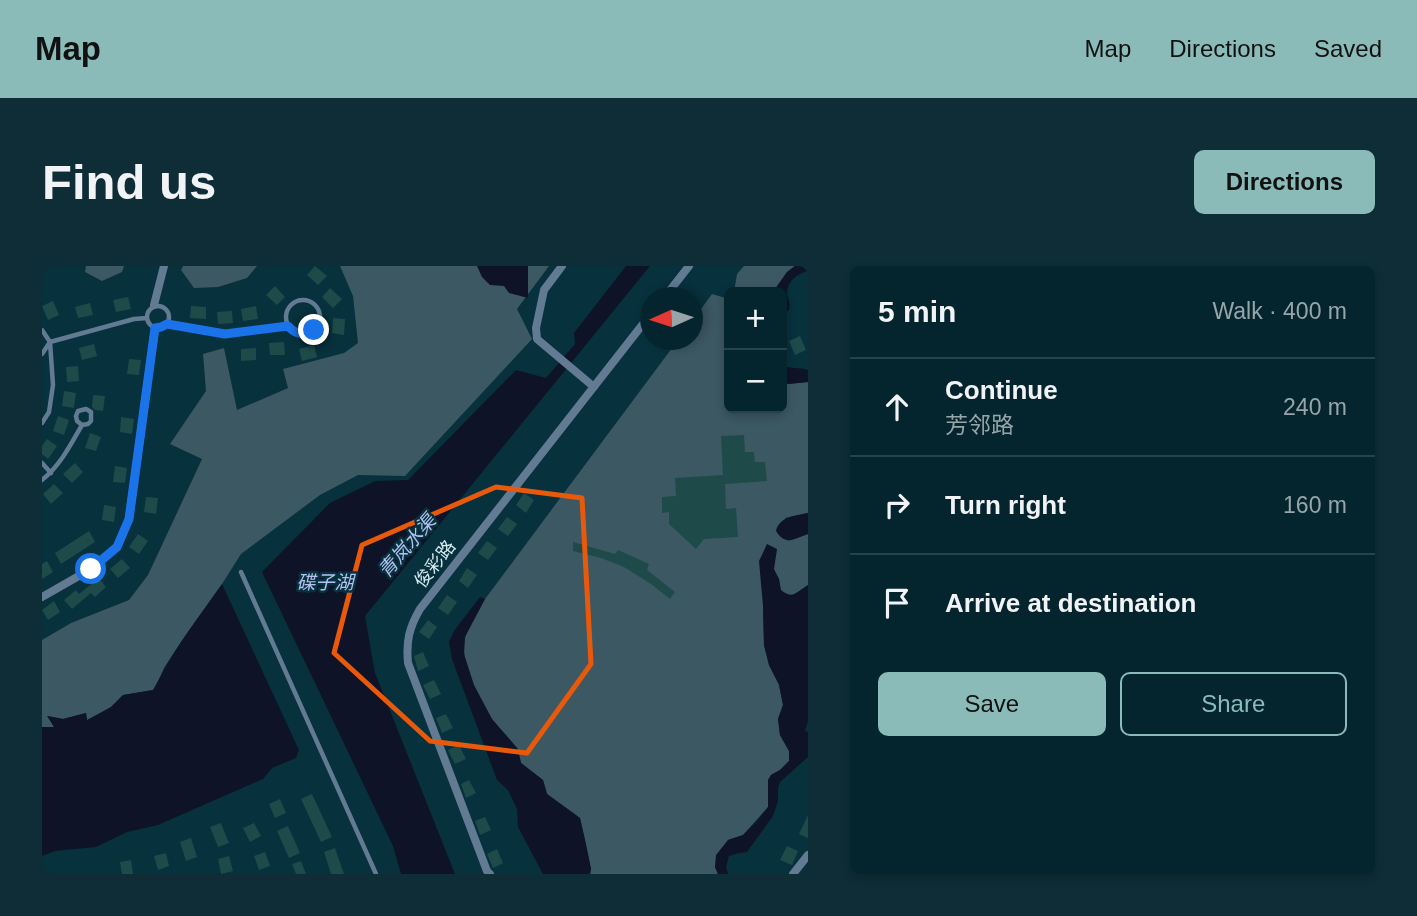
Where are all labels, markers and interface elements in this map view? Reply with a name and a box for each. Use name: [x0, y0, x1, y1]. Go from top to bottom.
text: Map: [35, 30, 101, 67]
text: Map: [1085, 35, 1131, 62]
text: Directions: [1169, 35, 1276, 62]
text: Saved: [1314, 35, 1382, 62]
button: Directions: [1194, 150, 1375, 214]
text: Find us: [42, 155, 216, 209]
north arrow: [640, 287, 703, 350]
map controls: [724, 287, 787, 413]
button: +: [724, 287, 787, 350]
text: 5 min: [878, 295, 956, 328]
text: Walk · 400 m: [1212, 298, 1347, 324]
route end: [298, 314, 329, 345]
button: −: [724, 350, 787, 413]
text: Continue: [945, 375, 1058, 405]
icon: ahead: [878, 388, 916, 426]
text: 240 m: [1283, 394, 1347, 420]
text: 芳邻路: [945, 412, 1014, 438]
icon: right: [878, 486, 916, 524]
text: Turn right: [945, 490, 1066, 520]
text: 160 m: [1283, 492, 1347, 518]
water label: 青岚水渠: [374, 508, 442, 582]
street label: 俊彩路: [410, 537, 460, 591]
route start: [75, 553, 106, 584]
water label: 碟子湖: [296, 572, 356, 593]
icon: arrive: [878, 584, 916, 622]
text: Arrive at destination: [945, 588, 1196, 618]
button: Save: [878, 672, 1106, 736]
button: Share: [1120, 672, 1347, 736]

